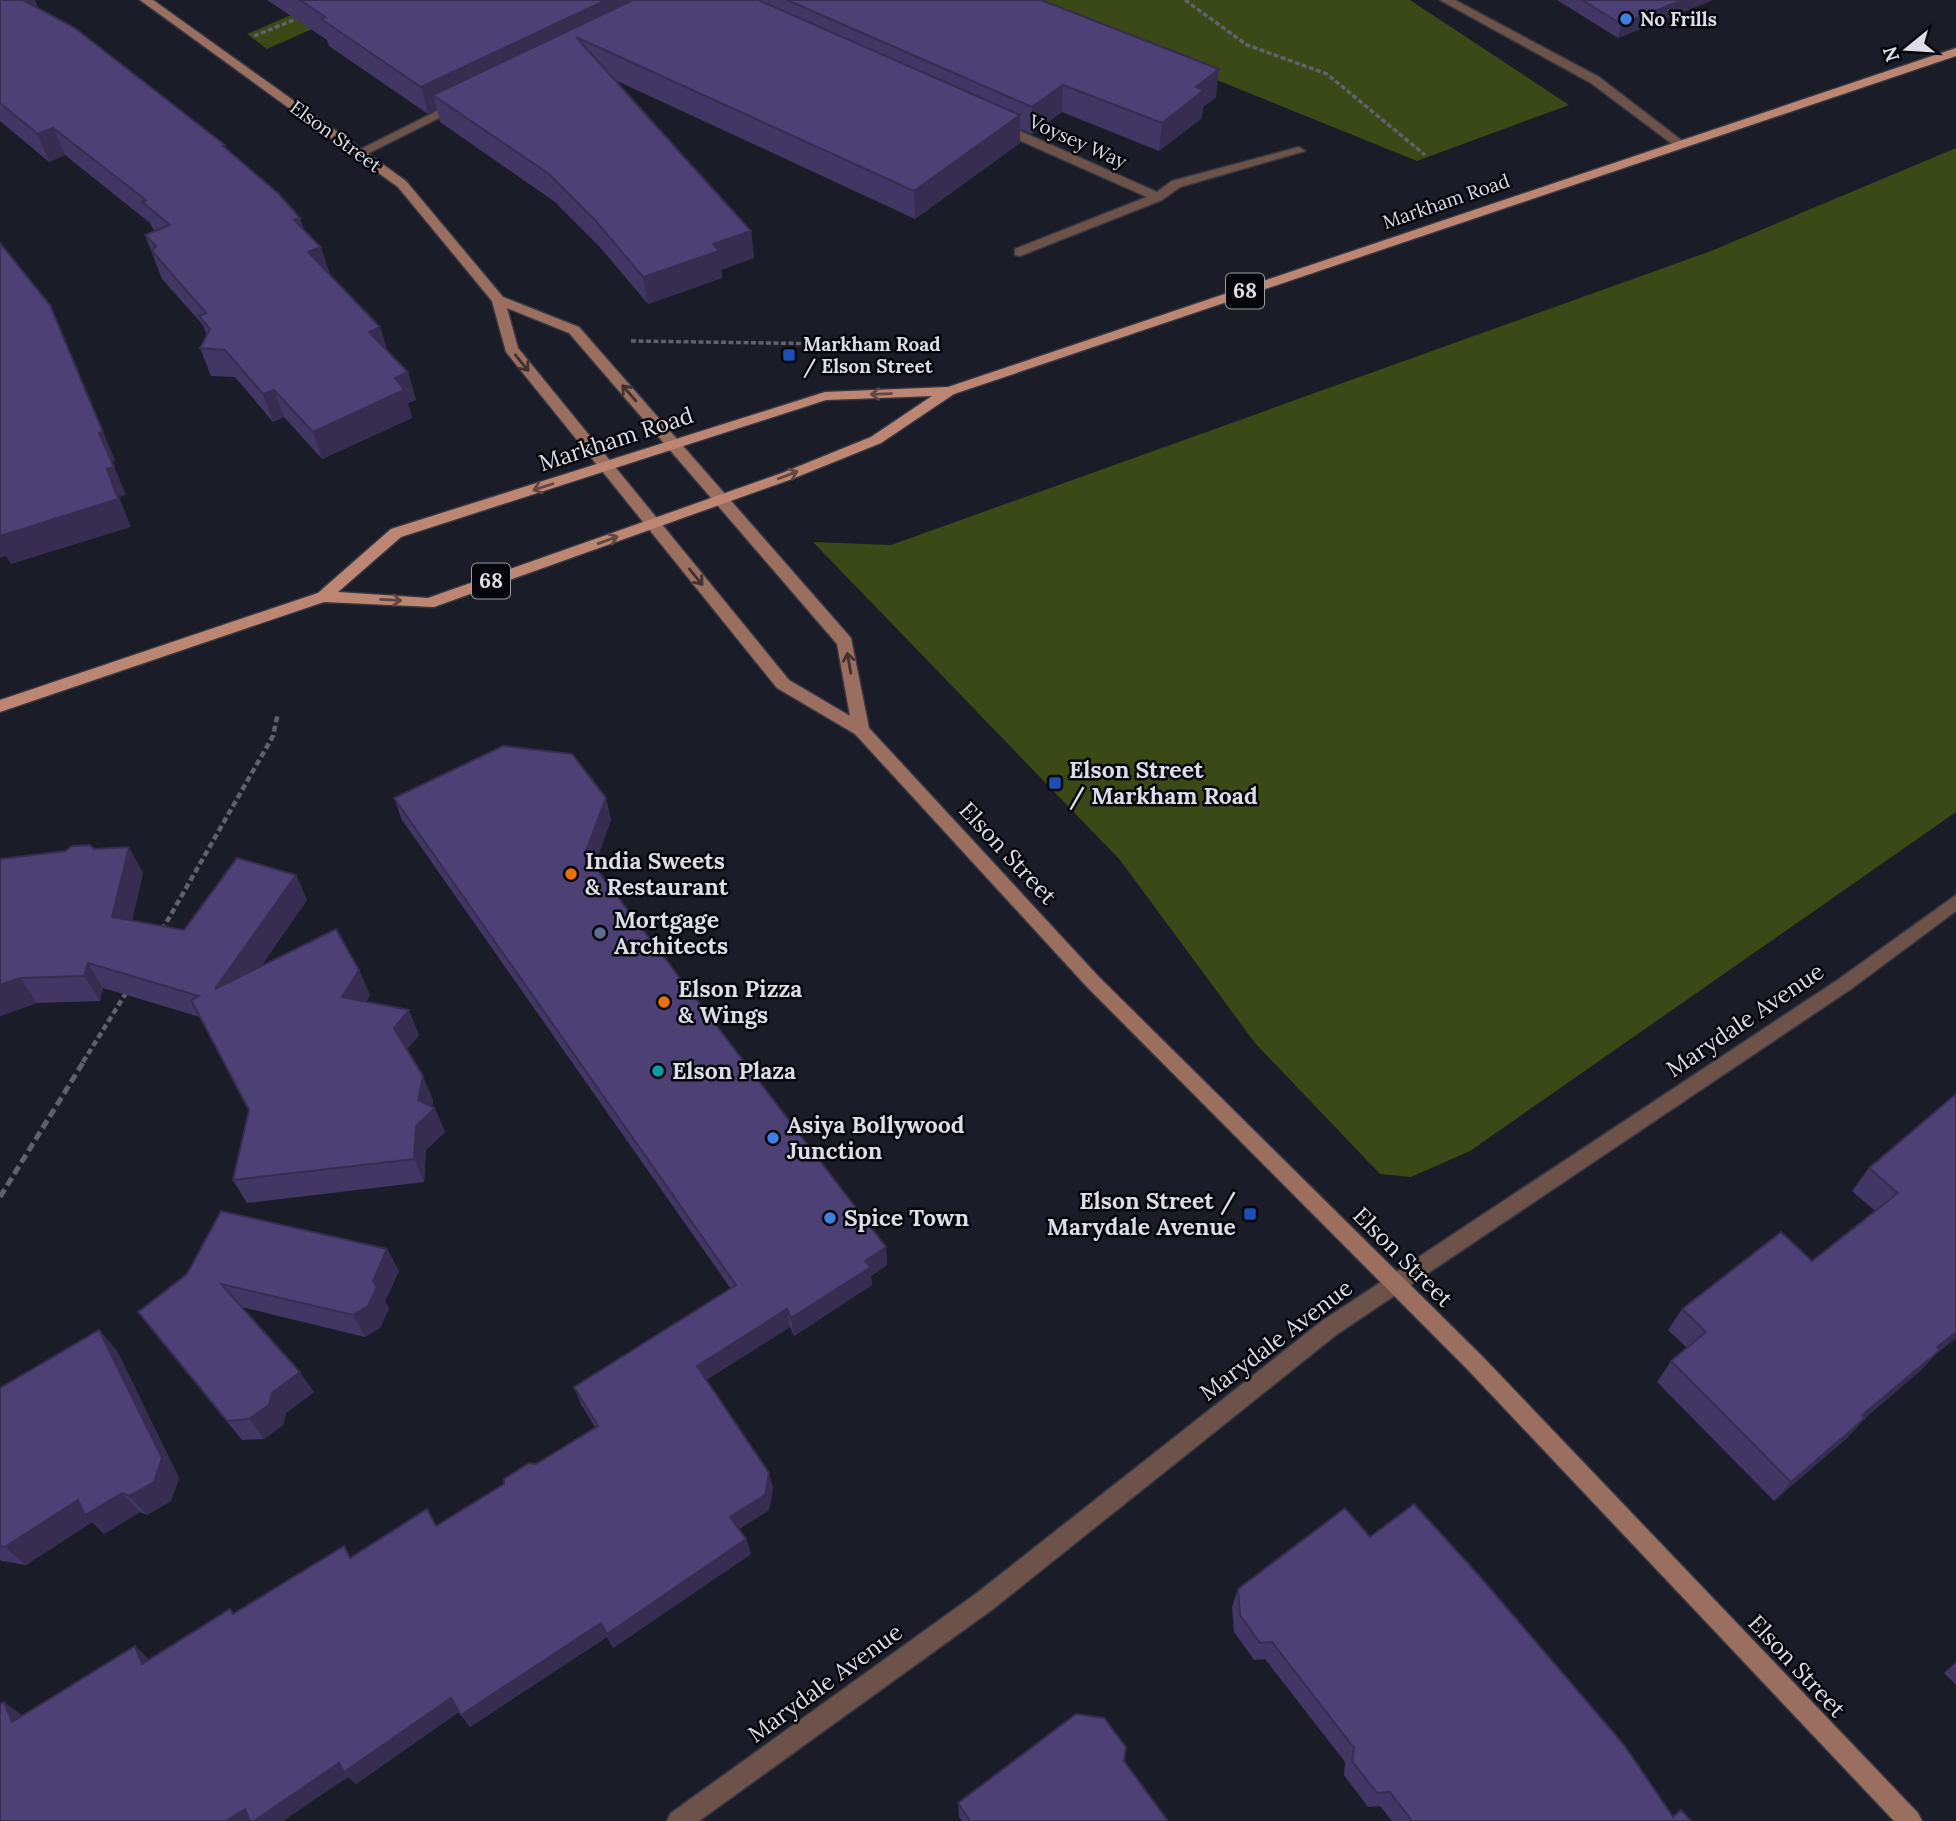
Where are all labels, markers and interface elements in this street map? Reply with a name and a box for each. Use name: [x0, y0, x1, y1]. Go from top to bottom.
place label: No Frills: [1640, 7, 1717, 31]
marker: No Frills: [1618, 11, 1634, 27]
north arrow: [1872, 14, 1942, 84]
text: N: [1877, 43, 1905, 65]
street label: Elson Street: [286, 95, 387, 178]
street label: Voysey Way: [1024, 108, 1131, 173]
street label: Markham Road: [1379, 168, 1513, 234]
road number: 68: [1226, 274, 1264, 308]
place label: Markham Road / Elson Street: [803, 332, 941, 379]
marker: Markham Road / Elson Street: [781, 347, 797, 363]
one-way arrow: [515, 353, 530, 371]
one-way arrow: [621, 384, 637, 402]
one-way arrow: [870, 387, 893, 400]
street label: Markham Road: [535, 400, 697, 477]
one-way arrow: [776, 468, 798, 480]
one-way arrow: [532, 482, 554, 494]
one-way arrow: [596, 533, 618, 545]
road number: 68: [472, 564, 510, 598]
one-way arrow: [689, 567, 704, 585]
one-way arrow: [379, 594, 402, 607]
one-way arrow: [842, 652, 855, 675]
place label: Elson Street / Markham Road: [1069, 755, 1258, 811]
marker: Elson Street / Markham Road: [1047, 775, 1063, 791]
street label: Elson Street: [953, 795, 1063, 910]
place label: India Sweets & Restaurant: [585, 846, 729, 901]
marker: India Sweets & Restaurant: [563, 866, 579, 882]
place label: Mortgage Architects: [614, 905, 728, 960]
marker: Mortgage Architects: [592, 925, 608, 941]
street label: Marydale Avenue: [1660, 956, 1829, 1083]
place label: Elson Pizza & Wings: [678, 974, 802, 1029]
marker: Elson Pizza & Wings: [656, 994, 672, 1010]
place label: Elson Plaza: [672, 1056, 796, 1085]
marker: Elson Plaza: [650, 1063, 666, 1079]
place label: Asiya Bollywood Junction: [787, 1110, 965, 1165]
marker: Asiya Bollywood Junction: [765, 1130, 781, 1146]
place label: Elson Street / Marydale Avenue: [1047, 1186, 1236, 1241]
street label: Elson Street: [1347, 1200, 1460, 1313]
place label: Spice Town: [844, 1203, 969, 1232]
marker: Elson Street / Marydale Avenue: [1242, 1206, 1258, 1222]
marker: Spice Town: [822, 1210, 838, 1226]
street label: Marydale Avenue: [1194, 1273, 1358, 1406]
street label: Elson Street: [1742, 1608, 1852, 1723]
street label: Marydale Avenue: [742, 1617, 908, 1748]

